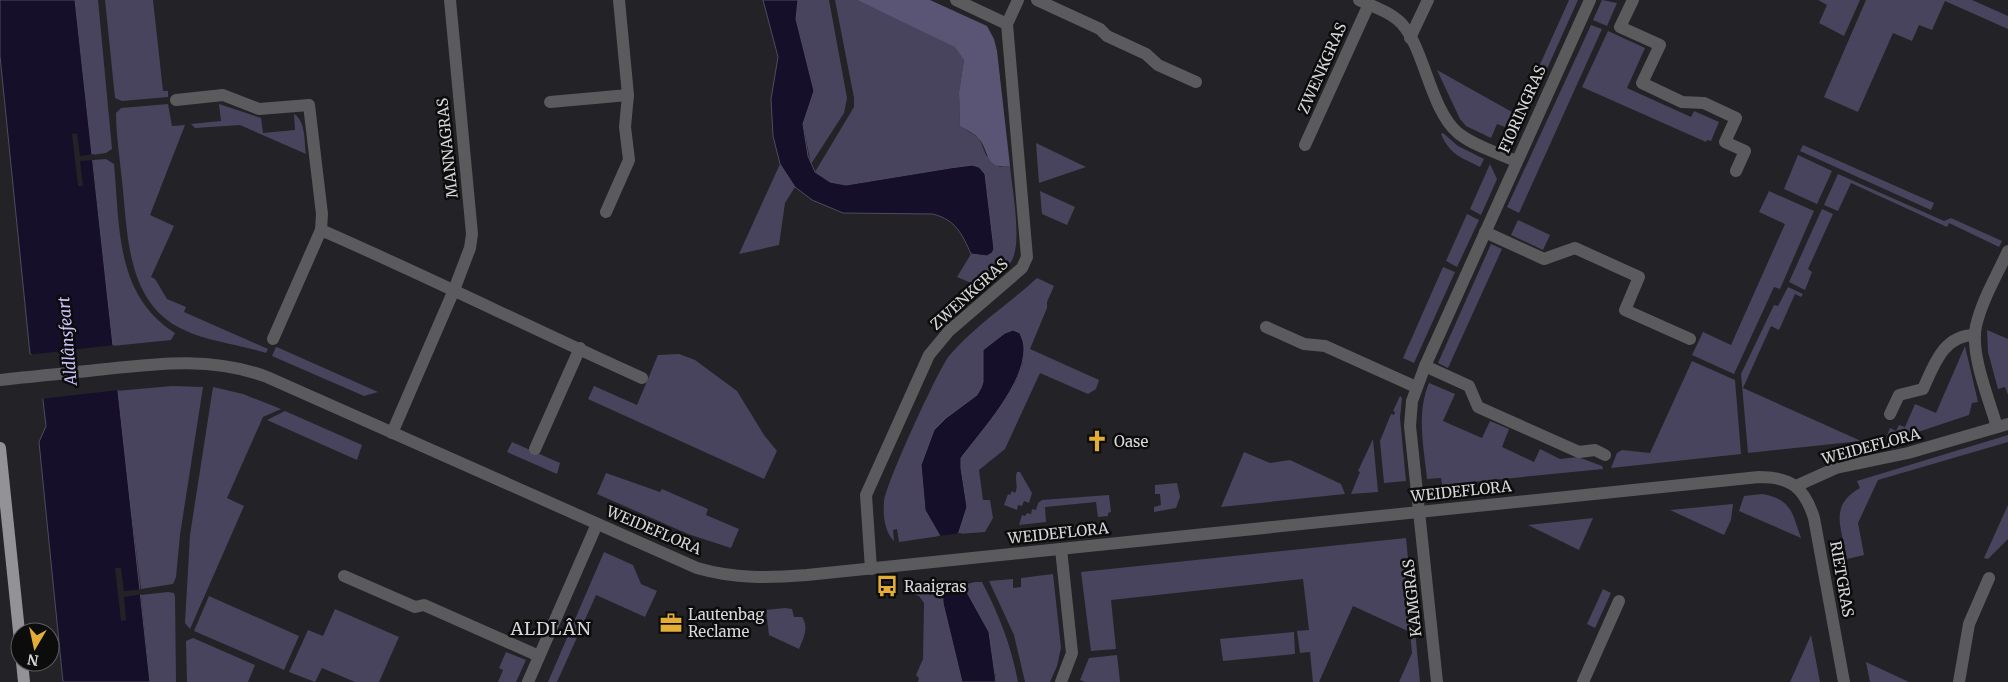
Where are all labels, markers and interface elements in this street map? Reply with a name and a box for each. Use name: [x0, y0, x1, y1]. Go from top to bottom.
street label: ZWENKGRAS: [1293, 19, 1351, 117]
street label: FIORINGRAS: [1494, 62, 1550, 156]
street label: MANNAGRAS: [432, 97, 462, 199]
street label: ZWENKGRAS: [926, 254, 1012, 334]
water label: Aldlânsfeart: [53, 295, 81, 388]
street label: WEIDEFLORA: [1819, 424, 1923, 469]
church icon: Oase: [1084, 428, 1110, 454]
place label: Oase: [1114, 432, 1148, 451]
street label: WEIDEFLORA: [1409, 476, 1513, 506]
street label: WEIDEFLORA: [603, 501, 705, 559]
street label: WEIDEFLORA: [1006, 518, 1110, 548]
street label: RIETGRAS: [1826, 539, 1858, 619]
street label: KAMGRAS: [1398, 558, 1426, 638]
bus stop icon: Raaigras: [874, 573, 900, 599]
place label: Raaigras: [904, 577, 967, 596]
place label: Lautenbag Reclame: [688, 605, 764, 641]
office icon: Lautenbag Reclame: [658, 610, 684, 636]
district label: ALDLÂN: [509, 617, 592, 640]
north arrow: [10, 622, 60, 672]
text: N: [26, 650, 40, 670]

